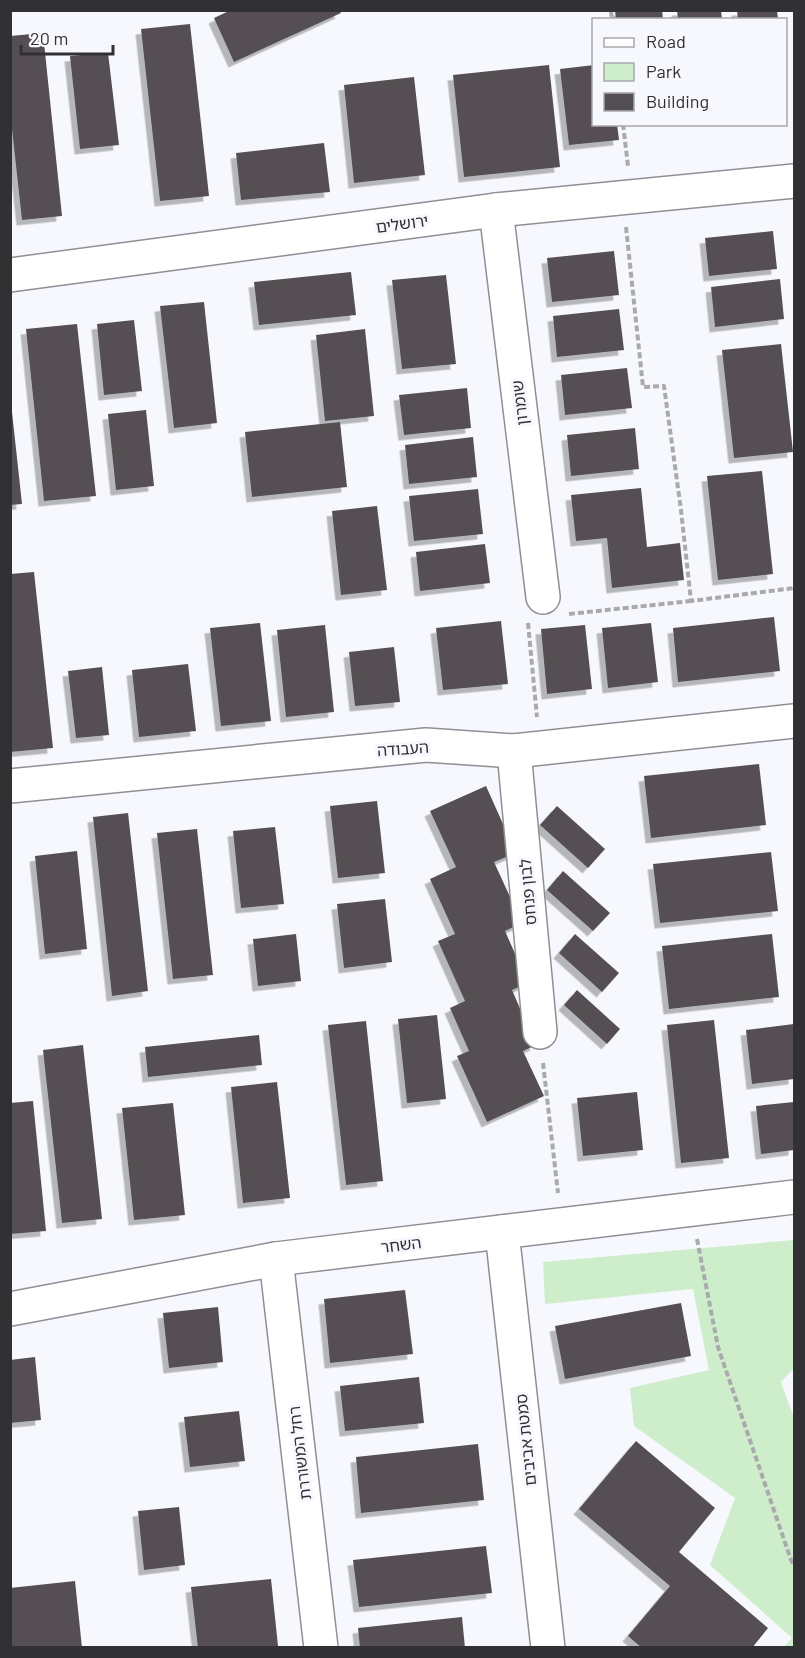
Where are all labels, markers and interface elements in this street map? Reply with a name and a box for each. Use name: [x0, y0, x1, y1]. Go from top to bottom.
scale bar: [21, 18, 112, 56]
legend: [592, 18, 787, 126]
text: 20 m: [30, 27, 68, 49]
text: Road: [646, 30, 686, 52]
text: Park: [646, 60, 681, 82]
text: Building: [646, 90, 709, 112]
street label: ירושלים: [375, 210, 429, 236]
street label: שומרון: [507, 379, 531, 427]
street label: העבודה: [376, 737, 430, 759]
street label: לבון פנחס: [515, 858, 539, 926]
street label: השחר: [380, 1232, 422, 1256]
street label: סמטת אביבים: [511, 1393, 539, 1487]
street label: רחל המשוררת: [284, 1405, 314, 1501]

